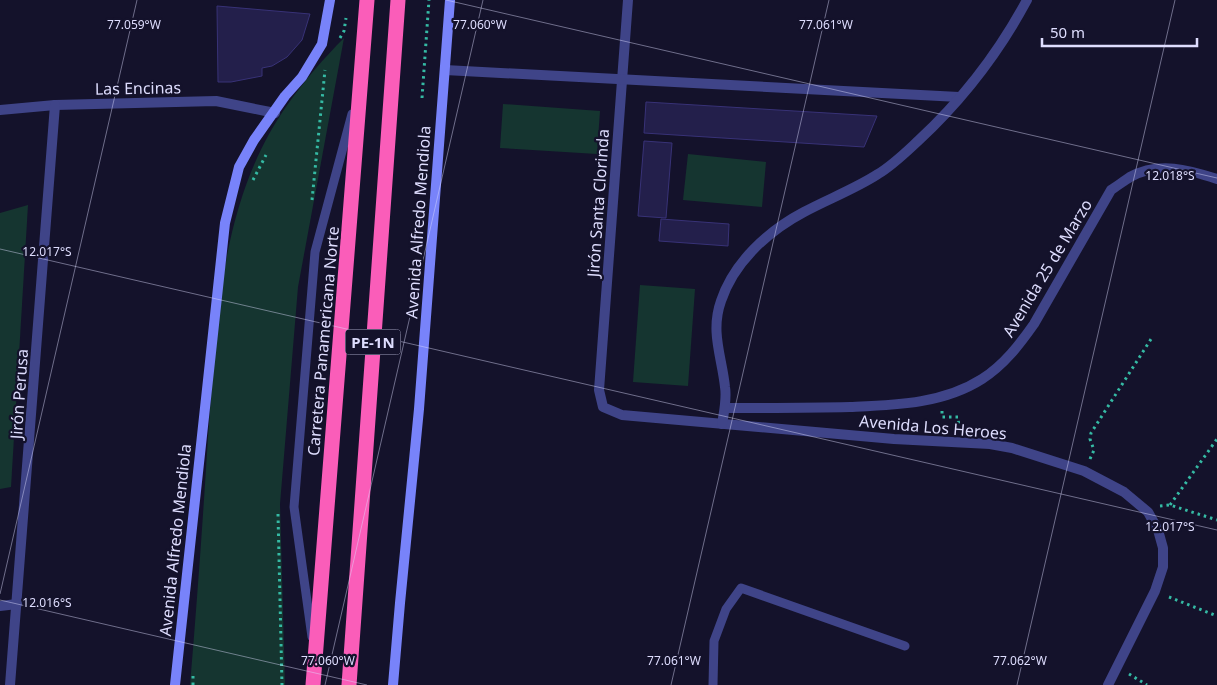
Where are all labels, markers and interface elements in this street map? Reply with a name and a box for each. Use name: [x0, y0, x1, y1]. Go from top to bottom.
scale bar: [1042, 15, 1197, 47]
text: 77.059°W: [107, 16, 161, 33]
text: 77.060°W: [453, 16, 507, 33]
text: 77.061°W: [799, 16, 853, 33]
text: 50 m: [1050, 22, 1085, 42]
street label: Las Encinas: [95, 76, 181, 100]
street label: Avenida Alfredo Mendiola: [400, 125, 436, 319]
street label: Jirón Santa Clorinda: [582, 128, 614, 280]
text: 12.018°S: [1145, 167, 1195, 184]
street label: Avenida 25 de Marzo: [997, 195, 1097, 341]
street label: Carretera Panamericana Norte: [302, 225, 344, 457]
text: 12.017°S: [22, 243, 72, 260]
road number: PE-1N: [346, 330, 400, 354]
street label: Jirón Perusa: [5, 348, 33, 442]
street label: Avenida Los Heroes: [858, 410, 1008, 444]
street label: Avenida Alfredo Mendiola: [154, 443, 196, 637]
text: 12.017°S: [1145, 518, 1195, 535]
text: 12.016°S: [22, 594, 72, 611]
text: 77.060°W: [301, 652, 355, 669]
text: 77.061°W: [647, 652, 701, 669]
text: 77.062°W: [993, 652, 1047, 669]

